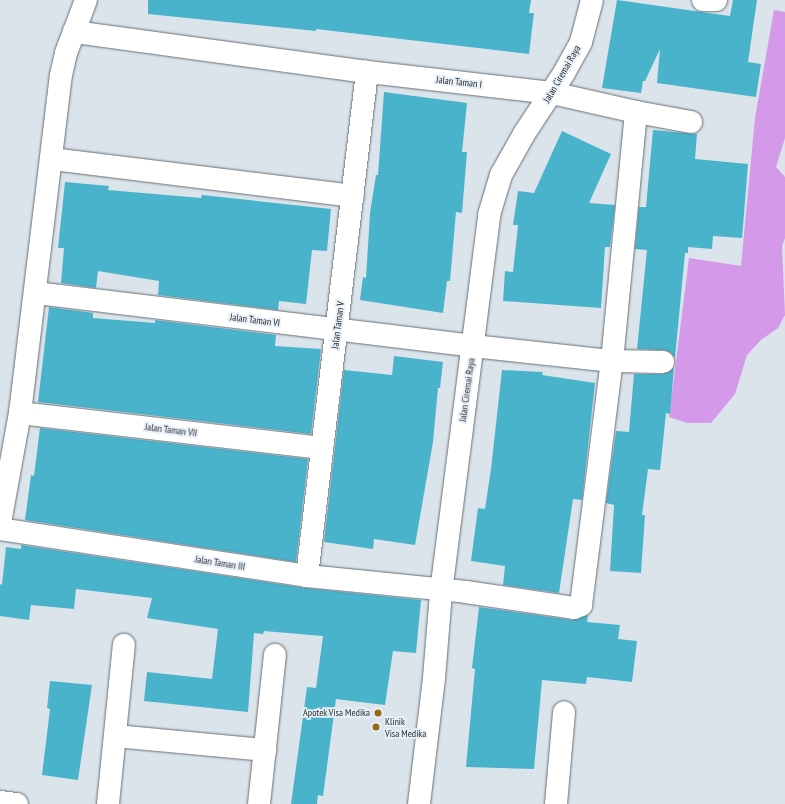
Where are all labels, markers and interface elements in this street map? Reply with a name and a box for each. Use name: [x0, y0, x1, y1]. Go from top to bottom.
street label: Jalan Ciremai Raya: [541, 43, 583, 105]
street label: Jalan Taman I: [435, 74, 483, 90]
street label: Jalan Taman V: [329, 300, 347, 350]
street label: Jalan Taman VI: [229, 311, 281, 329]
street label: Jalan Ciremai Raya: [457, 357, 477, 423]
street label: Jalan Taman VII: [144, 421, 198, 439]
street label: Jalan Taman III: [194, 553, 246, 573]
place label: Apotek Visa Medika: [303, 707, 370, 719]
marker: Apotek Visa Medika: [373, 708, 383, 718]
place label: Klinik Visa Medika: [385, 715, 426, 738]
marker: Klinik Visa Medika: [370, 721, 382, 733]

